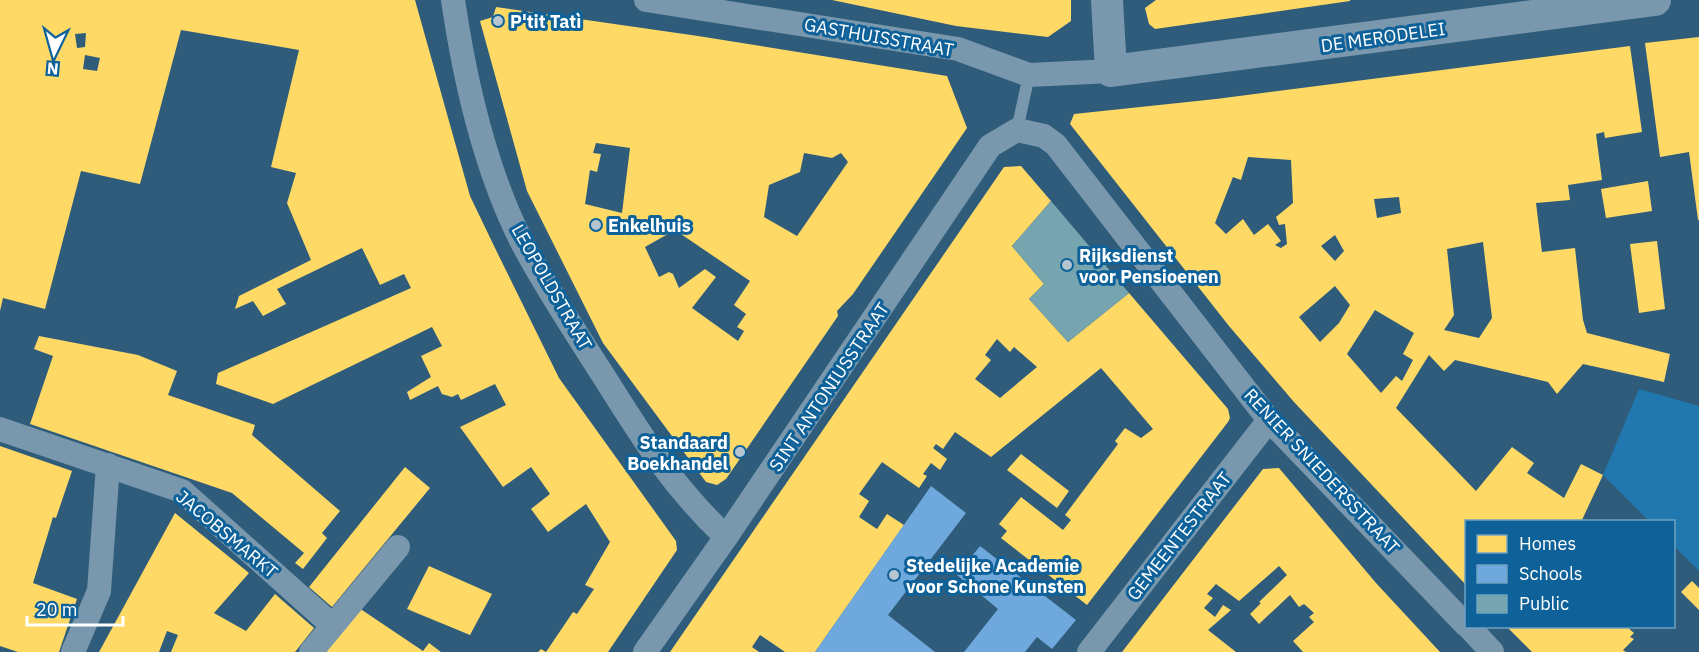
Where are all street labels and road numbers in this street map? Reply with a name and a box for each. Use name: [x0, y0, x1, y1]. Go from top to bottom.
street label: GASTHUISSTRAAT: [802, 13, 956, 61]
street label: DE MERODELEI: [1319, 17, 1447, 57]
street label: LEOPOLDSTRAAT: [507, 220, 597, 354]
street label: SINT ANTONIUSSTRAAT: [764, 298, 894, 476]
street label: RENIER SNIEDERSSTRAAT: [1239, 383, 1405, 559]
street label: GEMEENTESTRAAT: [1122, 467, 1236, 605]
street label: JACOBSMARKT: [172, 485, 282, 583]

